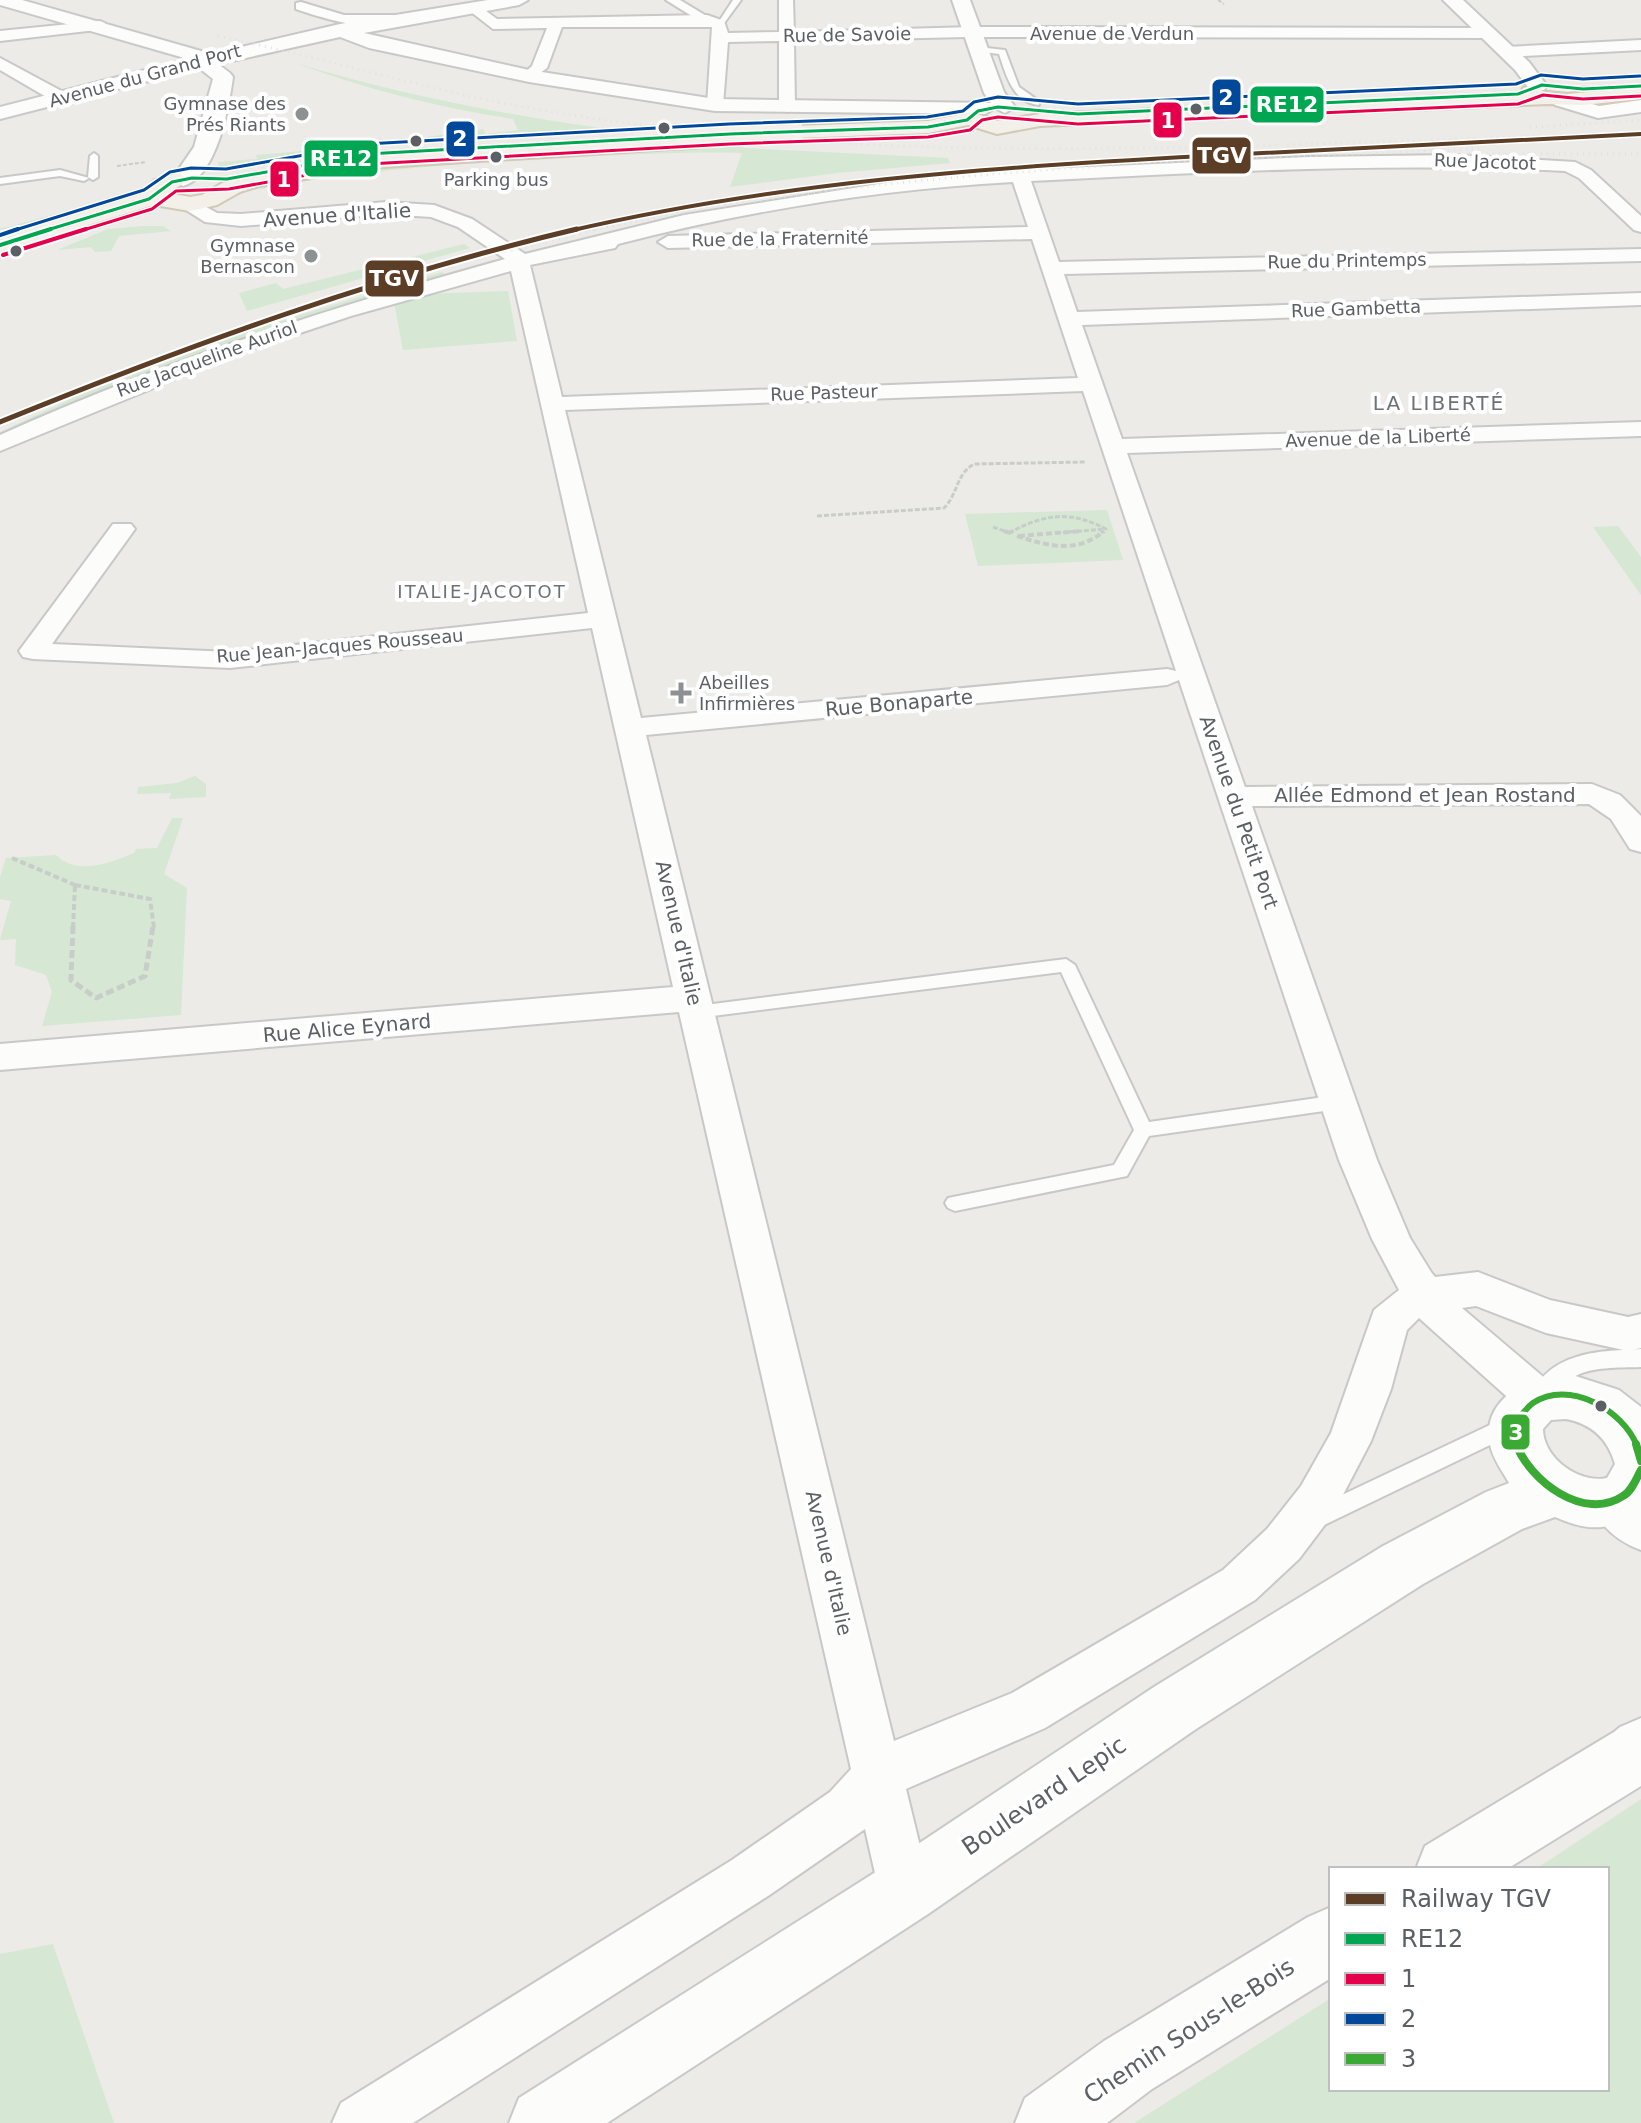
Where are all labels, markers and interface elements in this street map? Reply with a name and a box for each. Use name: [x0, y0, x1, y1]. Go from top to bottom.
street label: Rue de Savoie: [783, 23, 911, 46]
street label: Avenue de Verdun: [1030, 23, 1194, 44]
street label: Avenue du Grand Port: [47, 40, 243, 111]
line badge: 2: [1211, 78, 1242, 116]
text: 2: [1218, 85, 1234, 110]
line badge: RE12: [1249, 85, 1325, 124]
text: RE12: [1256, 92, 1318, 117]
place label: Gymnase des Prés Riants: [163, 93, 286, 135]
line badge: 1: [1152, 101, 1183, 139]
unlabelled marker: [1188, 101, 1204, 117]
marker: Gymnase des Prés Riants: [293, 105, 311, 123]
text: 1: [1160, 108, 1176, 133]
line badge: 2: [445, 120, 476, 158]
unlabelled marker: [656, 120, 672, 136]
text: 2: [452, 126, 468, 151]
unlabelled marker: [408, 133, 424, 149]
line badge: TGV: [1191, 136, 1252, 175]
line badge: RE12: [303, 139, 379, 178]
text: TGV: [1197, 143, 1247, 168]
text: RE12: [310, 146, 372, 171]
marker: Parking bus: [488, 149, 504, 165]
street label: Rue Jacotot: [1434, 149, 1536, 174]
line badge: 1: [269, 160, 300, 198]
text: 1: [276, 167, 292, 192]
place label: Parking bus: [444, 169, 548, 190]
street label: Avenue d'Italie: [262, 198, 412, 232]
street label: Rue de la Fraternité: [691, 226, 869, 251]
place label: Gymnase Bernascon: [200, 235, 295, 277]
unlabelled marker: [8, 243, 24, 259]
marker: Gymnase Bernascon: [302, 247, 320, 265]
street label: Rue du Printemps: [1267, 249, 1427, 272]
line badge: TGV: [364, 259, 425, 298]
text: TGV: [369, 266, 419, 291]
street label: Rue Gambetta: [1291, 296, 1421, 321]
street label: Rue Jacqueline Auriol: [114, 316, 300, 401]
street label: Rue Pasteur: [770, 380, 879, 405]
district label: LA LIBERTÉ: [1373, 391, 1505, 415]
street label: Avenue de la Liberté: [1285, 424, 1471, 451]
district label: ITALIE-JACOTOT: [397, 581, 567, 602]
street label: Rue Jean-Jacques Rousseau: [216, 624, 464, 667]
place label: Abeilles Infirmières: [699, 672, 795, 714]
marker: Abeilles Infirmières: [670, 682, 692, 704]
street label: Rue Bonaparte: [824, 685, 974, 721]
street label: Avenue du Petit Port: [1195, 712, 1283, 912]
street label: Allée Edmond et Jean Rostand: [1274, 783, 1576, 807]
street label: Avenue d'Italie: [651, 858, 707, 1008]
street label: Rue Alice Eynard: [262, 1009, 432, 1047]
unlabelled marker: [1593, 1398, 1609, 1414]
line badge: 3: [1500, 1413, 1531, 1451]
text: 3: [1508, 1420, 1524, 1445]
street label: Avenue d'Italie: [801, 1488, 857, 1638]
street label: Boulevard Lepic: [957, 1731, 1131, 1861]
legend: [1329, 1867, 1609, 2091]
text: Railway TGV: [1401, 1885, 1552, 1913]
text: RE12: [1401, 1925, 1463, 1953]
street label: Chemin Sous-le-Bois: [1078, 1952, 1300, 2110]
text: 1: [1401, 1965, 1416, 1993]
text: 2: [1401, 2005, 1416, 2033]
text: 3: [1401, 2045, 1416, 2073]

